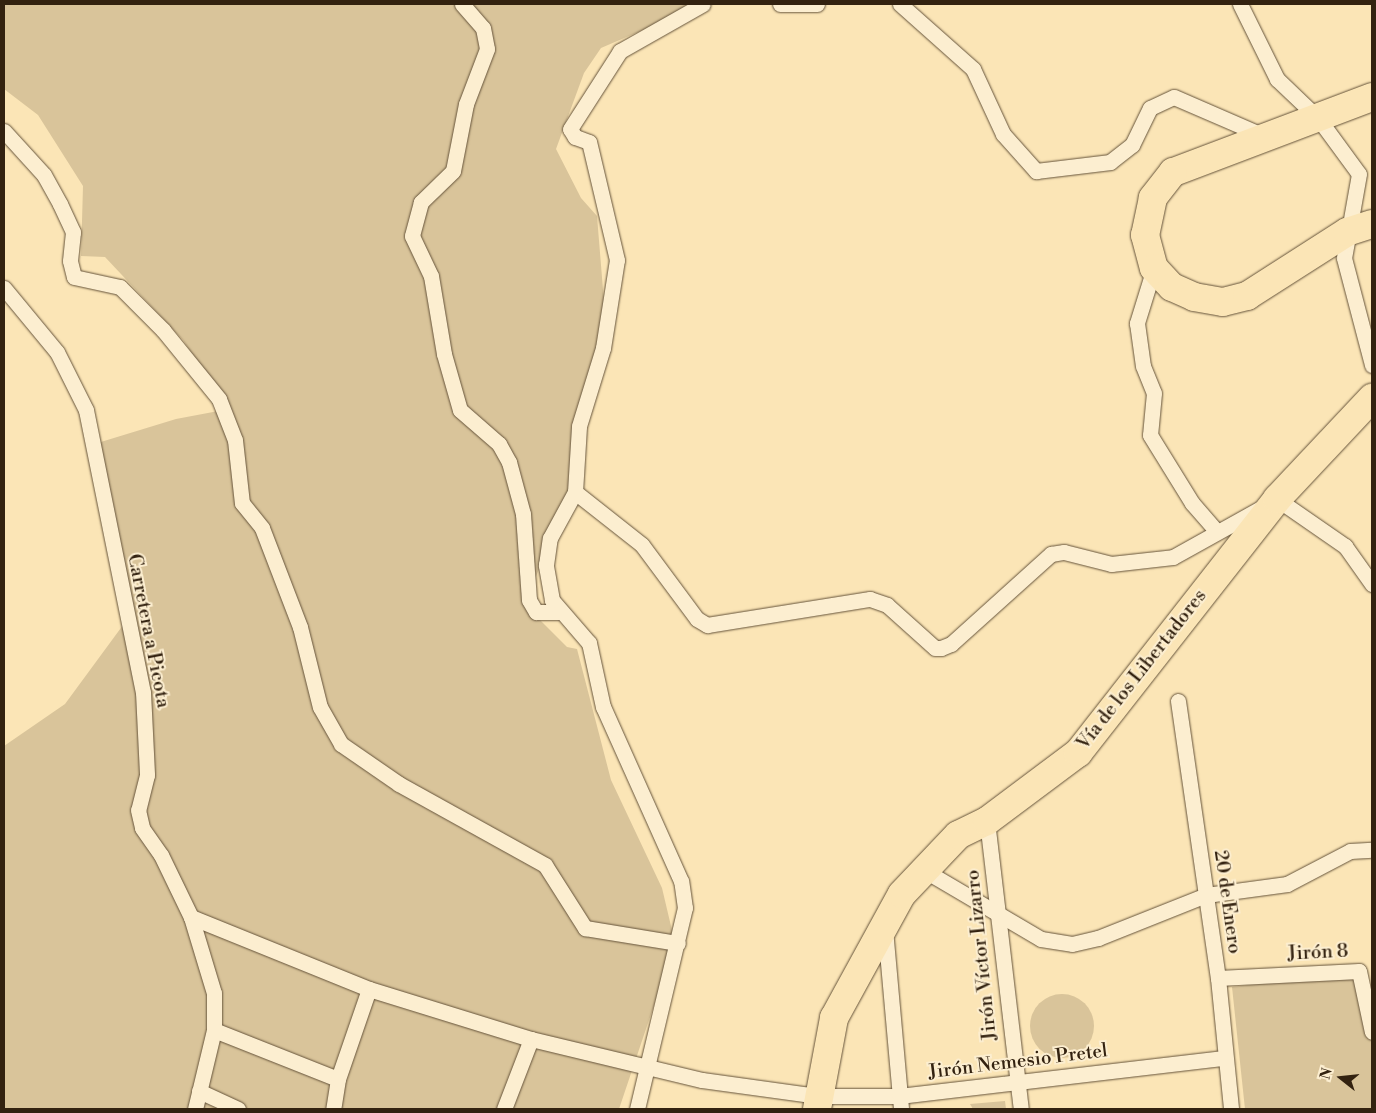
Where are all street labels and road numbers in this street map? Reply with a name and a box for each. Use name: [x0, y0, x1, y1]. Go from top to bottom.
street label: Carretera a Picota: [122, 552, 174, 710]
street label: Vía de los Libertadores: [1072, 585, 1212, 755]
street label: 20 de Enero: [1208, 849, 1246, 955]
street label: Jirón Víctor Lizarro: [962, 869, 1002, 1041]
street label: Jirón 8: [1287, 940, 1349, 966]
street label: Jirón Nemesio Pretel: [927, 1040, 1109, 1084]

